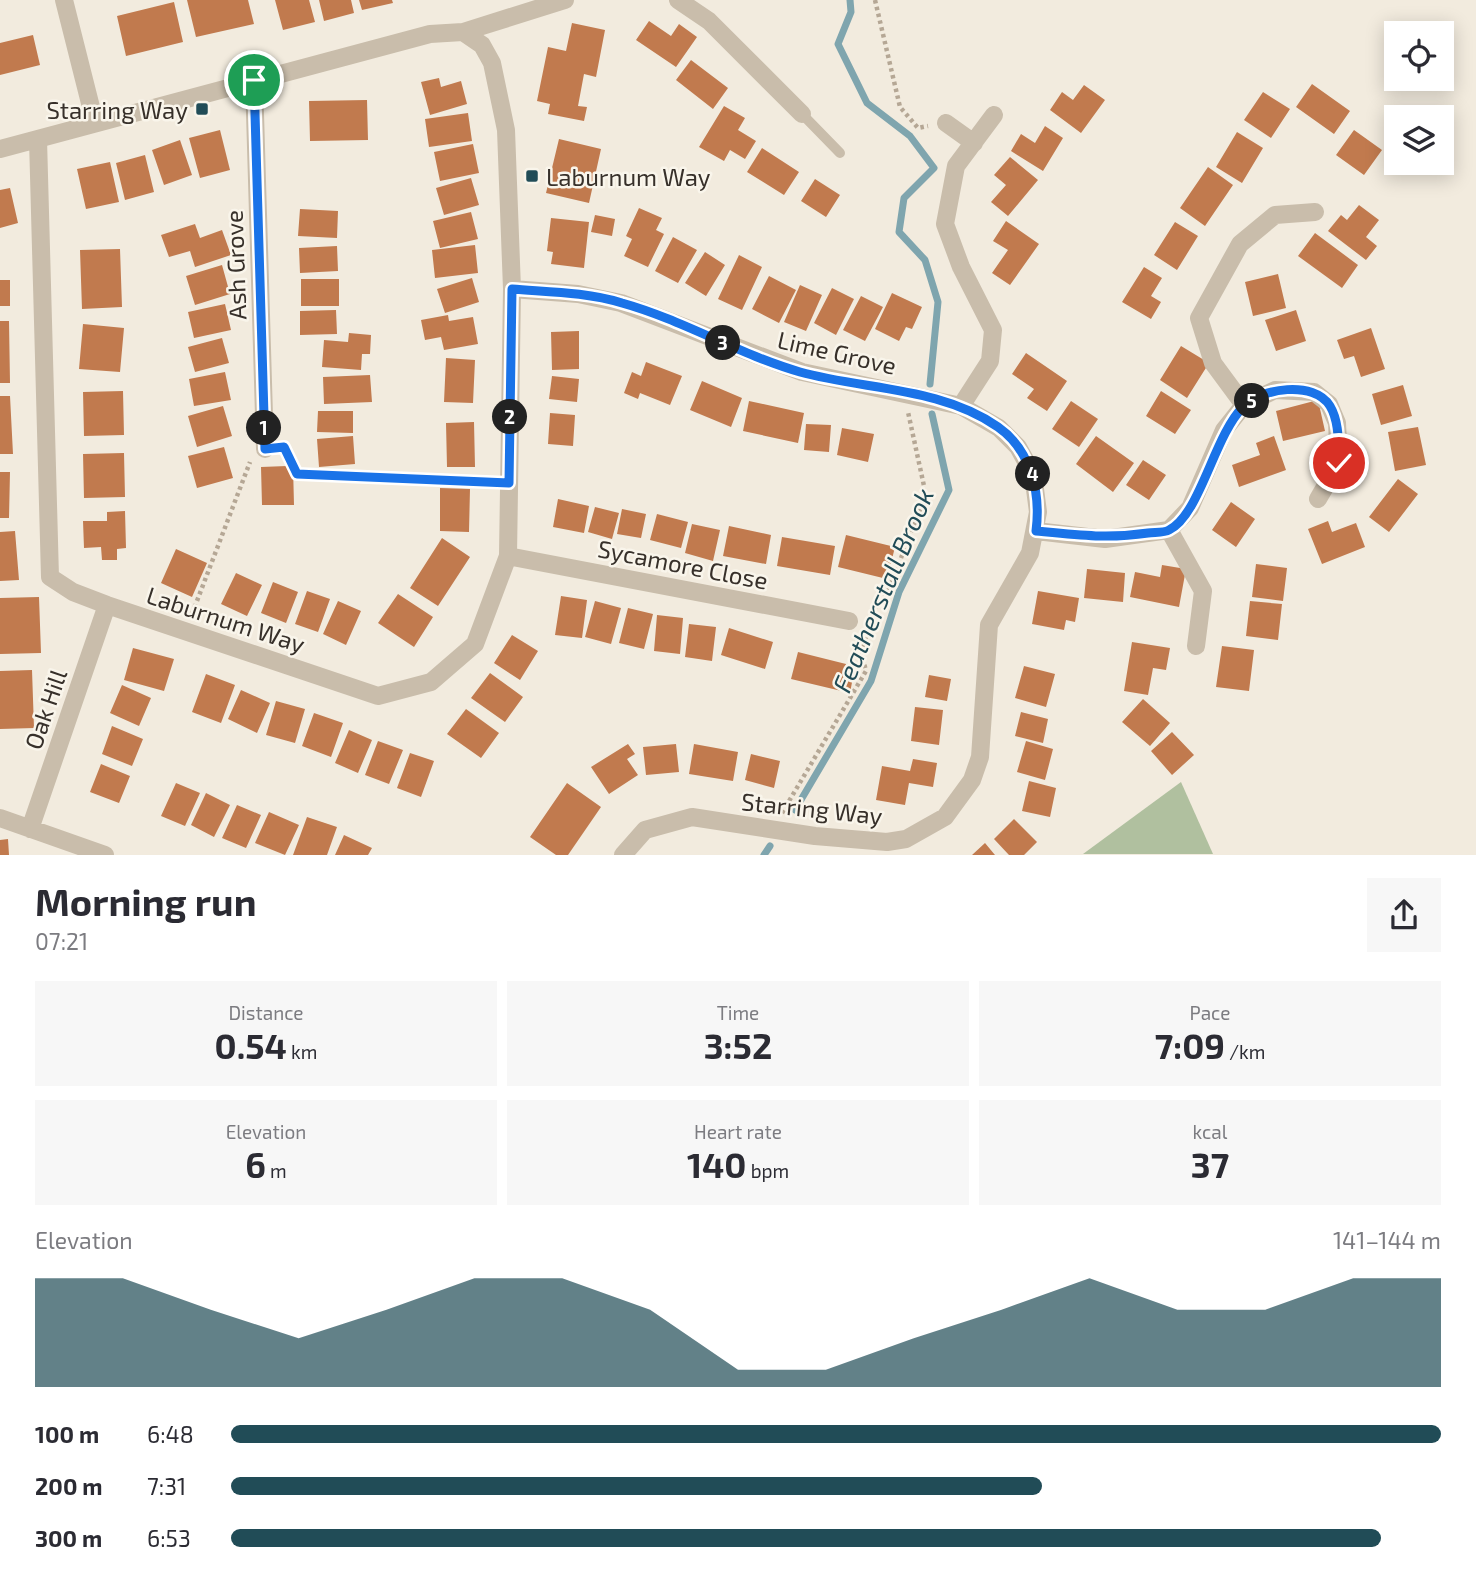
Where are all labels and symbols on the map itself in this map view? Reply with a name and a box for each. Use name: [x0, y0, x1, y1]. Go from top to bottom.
pin: [224, 50, 284, 110]
place label: Starring Way: [46, 95, 188, 124]
marker: Starring Way: [194, 101, 210, 117]
place label: Laburnum Way: [546, 162, 711, 191]
marker: Laburnum Way: [524, 168, 540, 184]
street label: Ash Grove: [219, 210, 251, 320]
street label: Lime Grove: [775, 324, 899, 380]
pin: 3: [706, 326, 740, 360]
pin: 5: [1234, 384, 1270, 418]
pin: 2: [492, 400, 528, 434]
pin: 1: [246, 410, 282, 446]
pin: [1309, 433, 1369, 493]
pin: 4: [1016, 456, 1050, 491]
water label: Featherstall Brook: [825, 483, 939, 697]
street label: Sycamore Close: [596, 533, 770, 595]
street label: Laburnum Way: [143, 580, 309, 658]
street label: Oak Hill: [18, 665, 72, 753]
street label: Starring Way: [740, 786, 884, 830]

